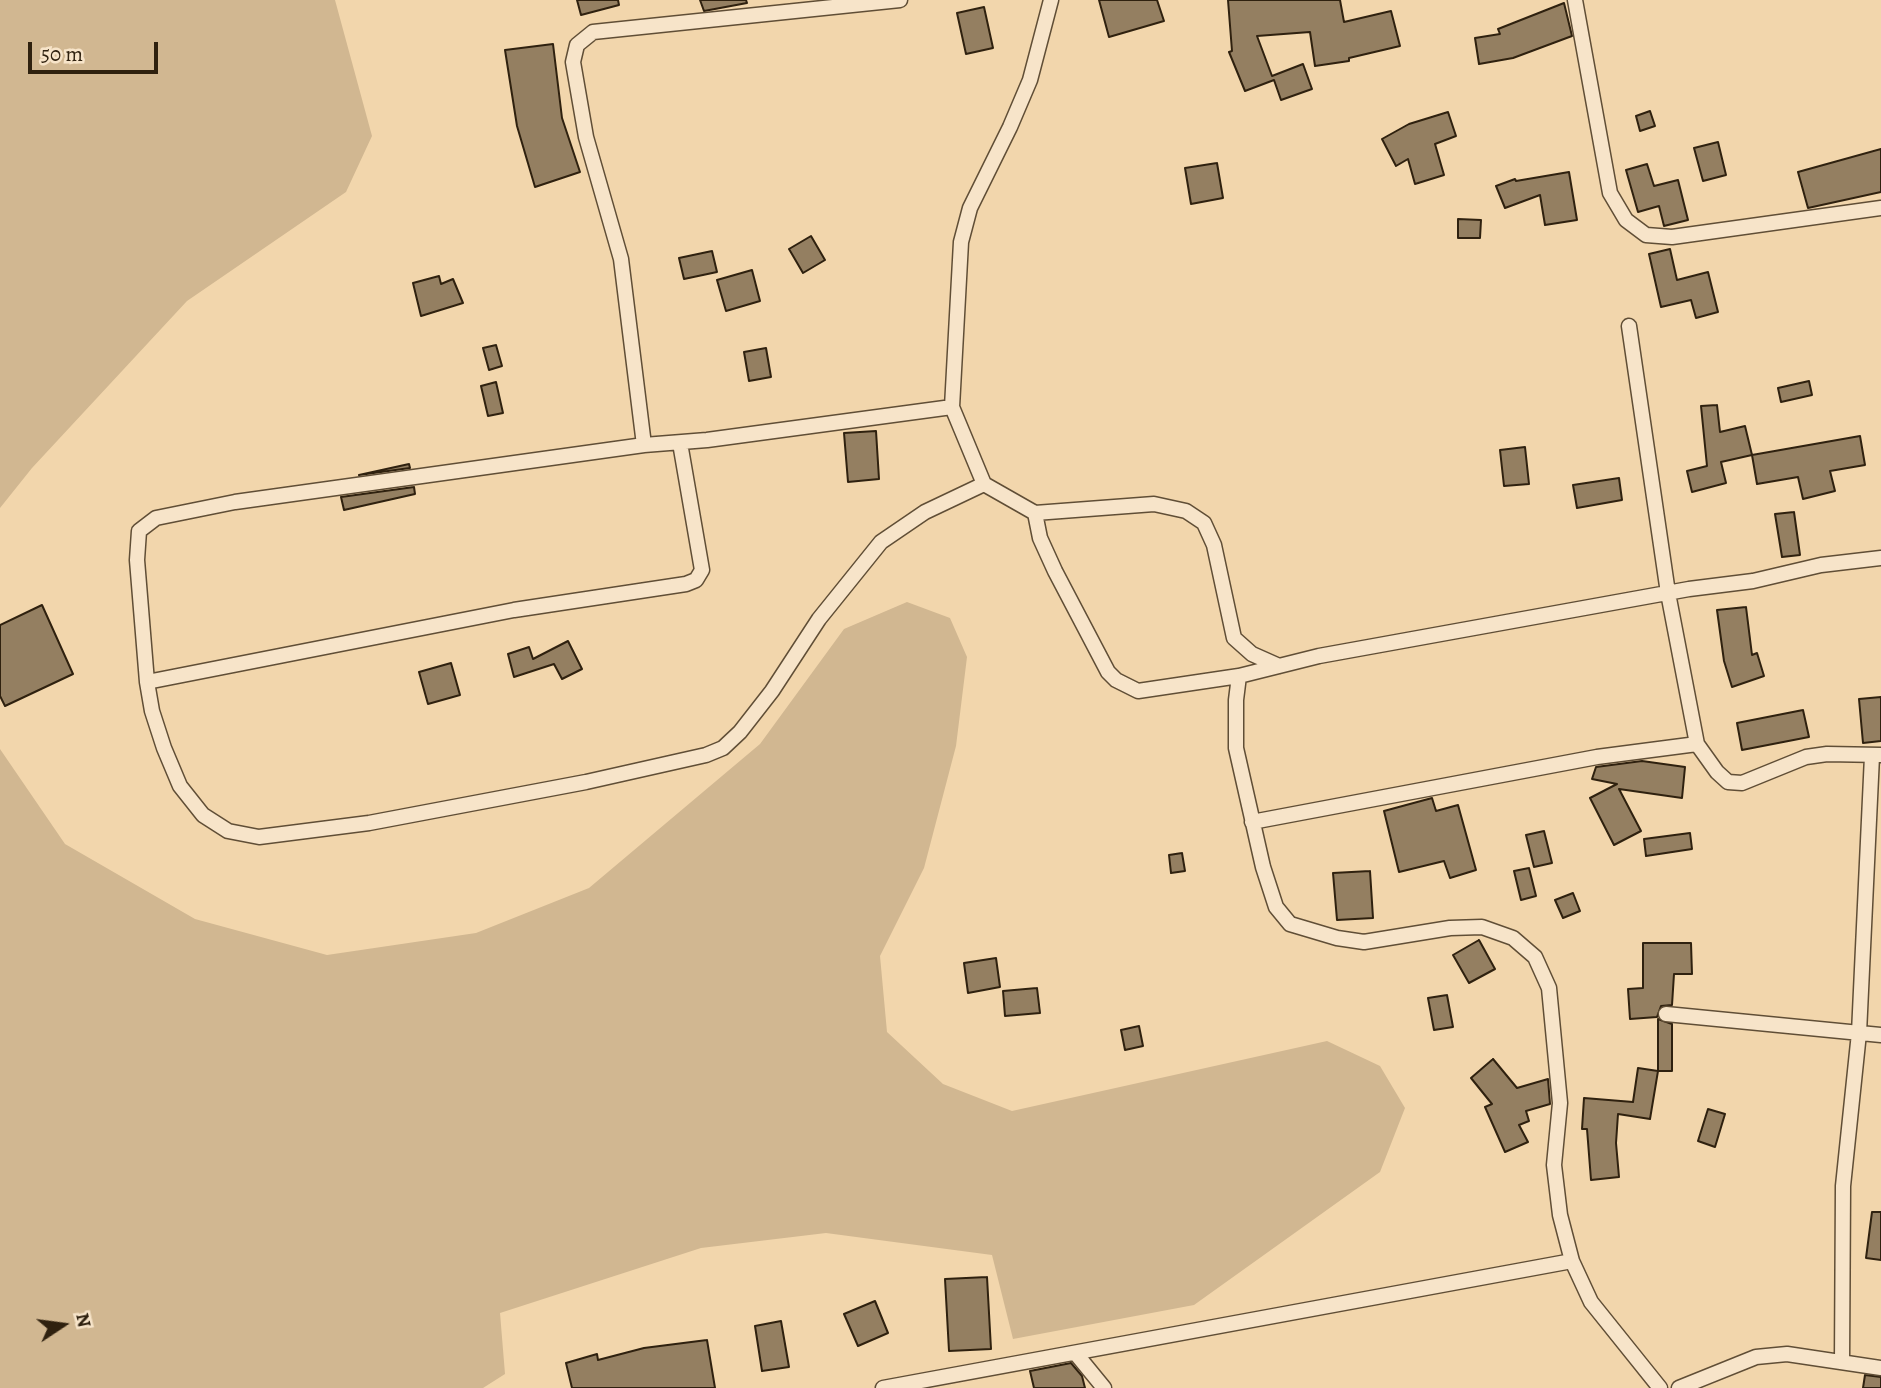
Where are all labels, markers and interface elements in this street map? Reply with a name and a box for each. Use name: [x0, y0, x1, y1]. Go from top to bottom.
scale bar: [32, 28, 161, 72]
text: 50 m: [41, 40, 83, 68]
north arrow: [28, 1290, 98, 1360]
text: N: [69, 1311, 98, 1330]

